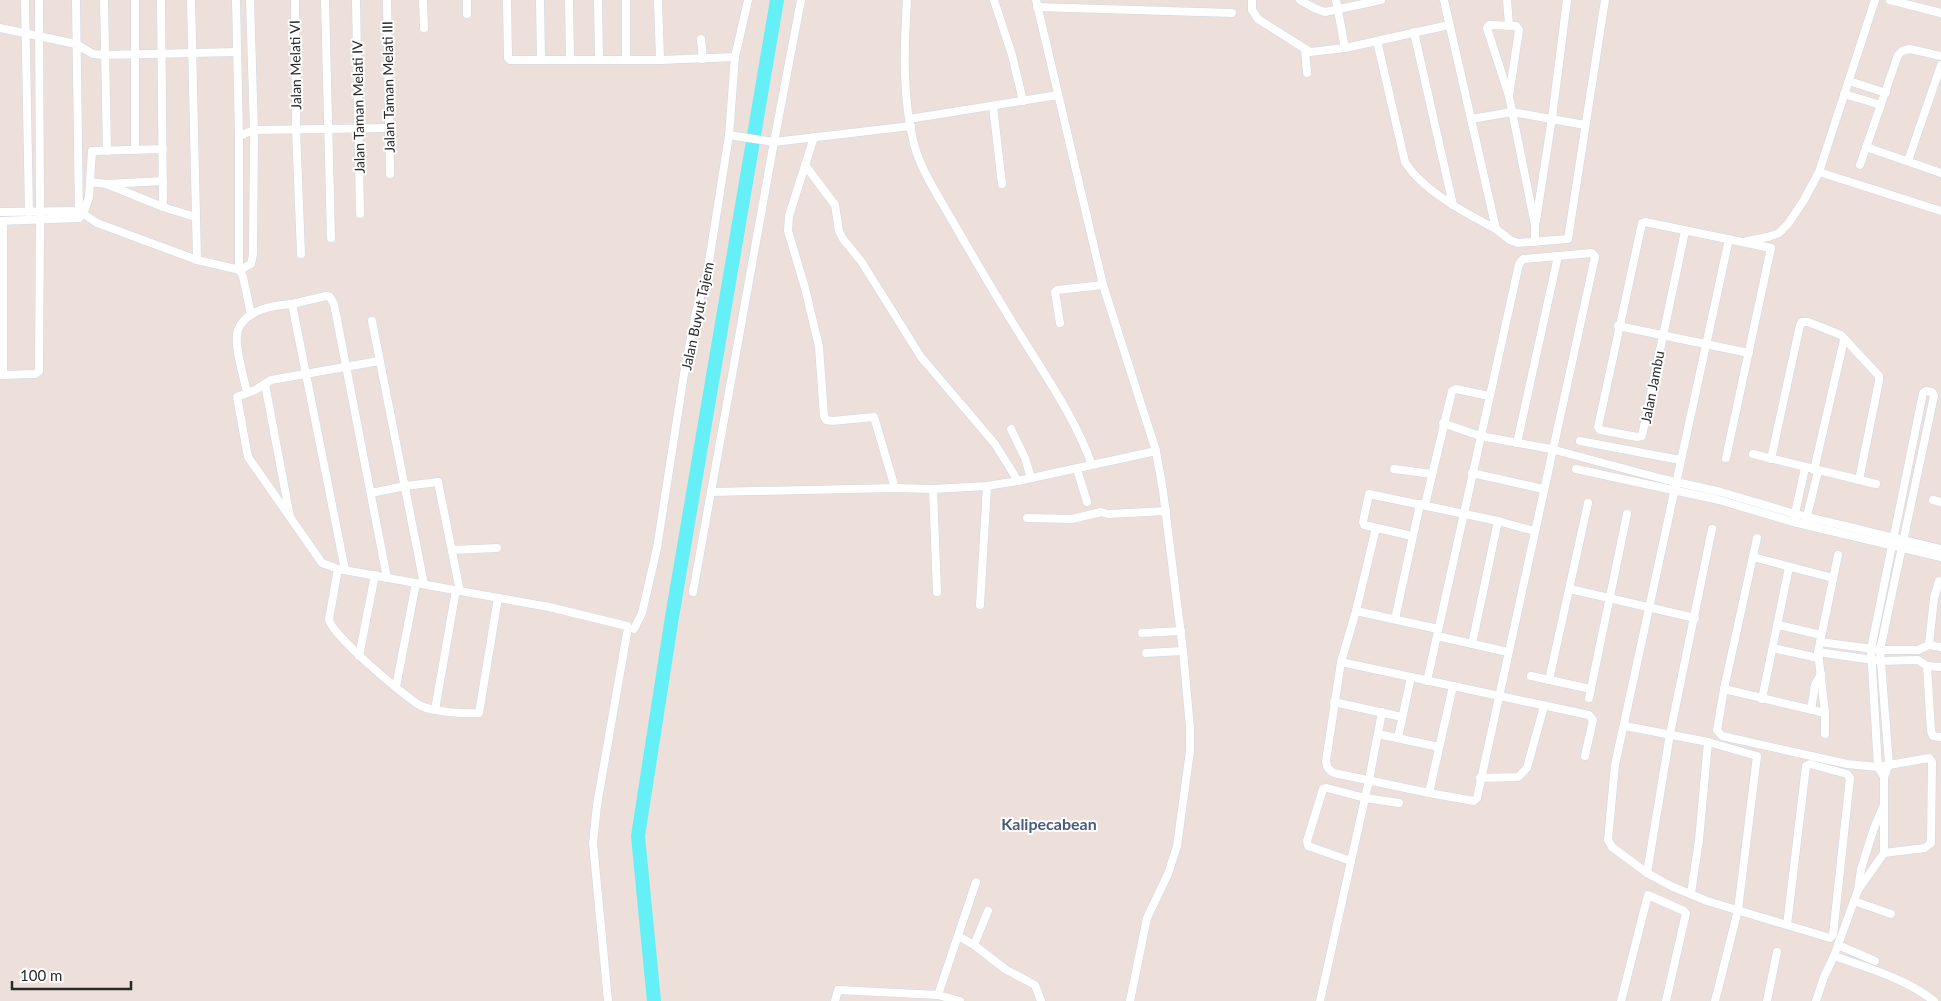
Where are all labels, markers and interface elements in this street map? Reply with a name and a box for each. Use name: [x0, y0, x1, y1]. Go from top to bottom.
street label: Jalan Melati VI: [286, 20, 304, 110]
street label: Jalan Taman Melati III: [378, 21, 398, 153]
street label: Jalan Taman Melati IV: [348, 40, 368, 174]
street label: Jalan Buyut Tajem: [677, 260, 717, 372]
street label: Jalan Jambu: [1637, 349, 1667, 425]
district label: Kalipecabean: [1001, 814, 1097, 833]
scale bar: [12, 958, 131, 990]
text: 100 m: [20, 966, 62, 984]

